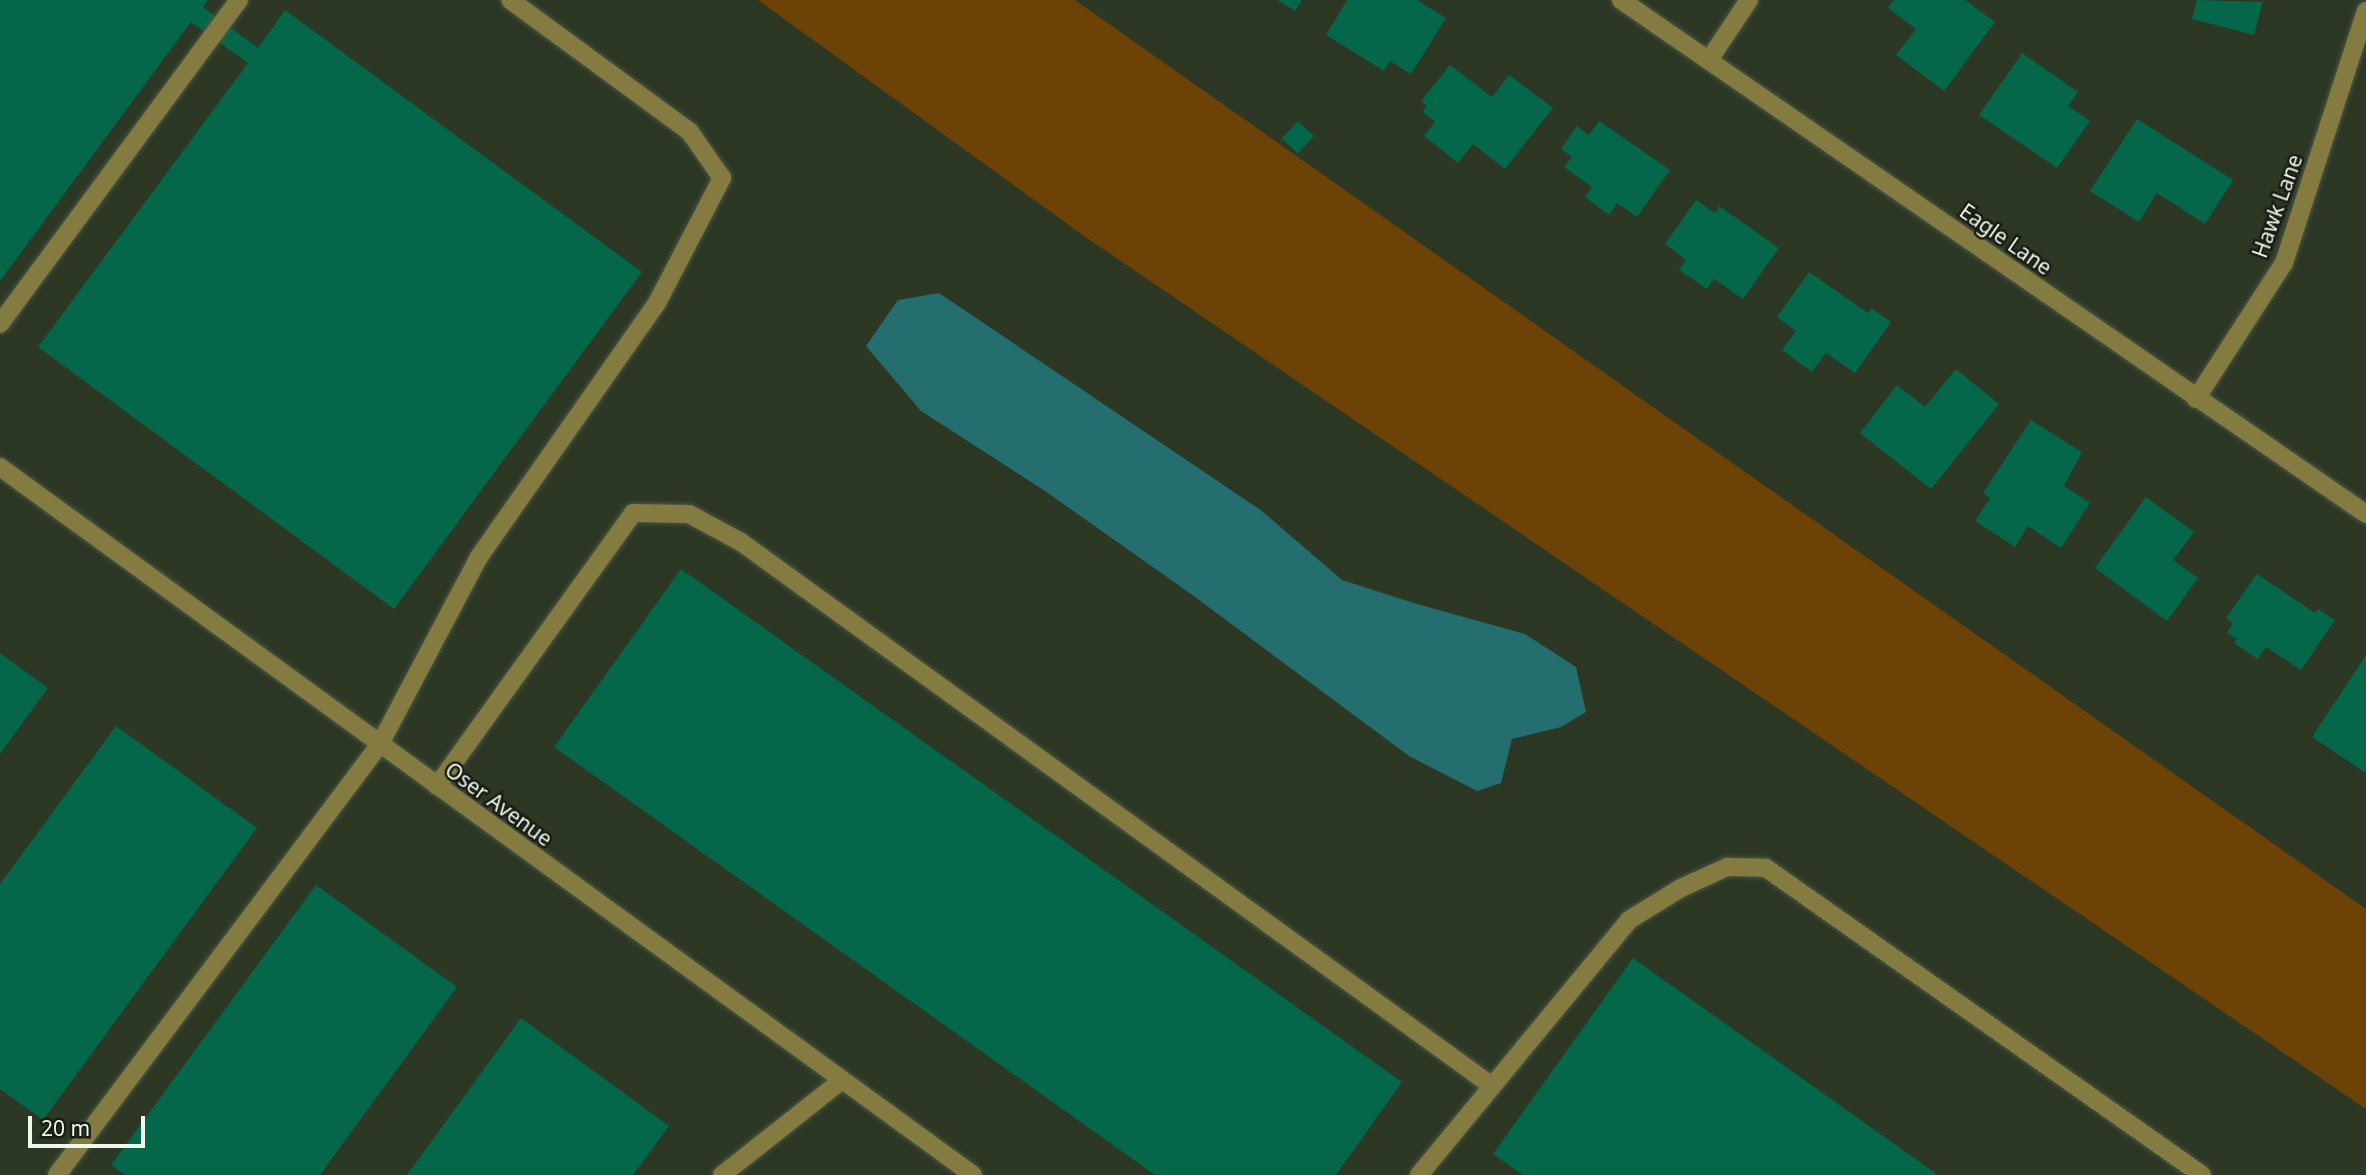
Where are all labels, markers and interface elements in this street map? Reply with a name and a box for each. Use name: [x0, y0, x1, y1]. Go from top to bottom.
street label: Hawk Lane: [2247, 151, 2307, 261]
street label: Eagle Lane: [1955, 198, 2057, 280]
street label: Oser Avenue: [441, 757, 557, 851]
scale bar: [32, 1102, 149, 1146]
text: 20 m: [41, 1114, 90, 1142]

